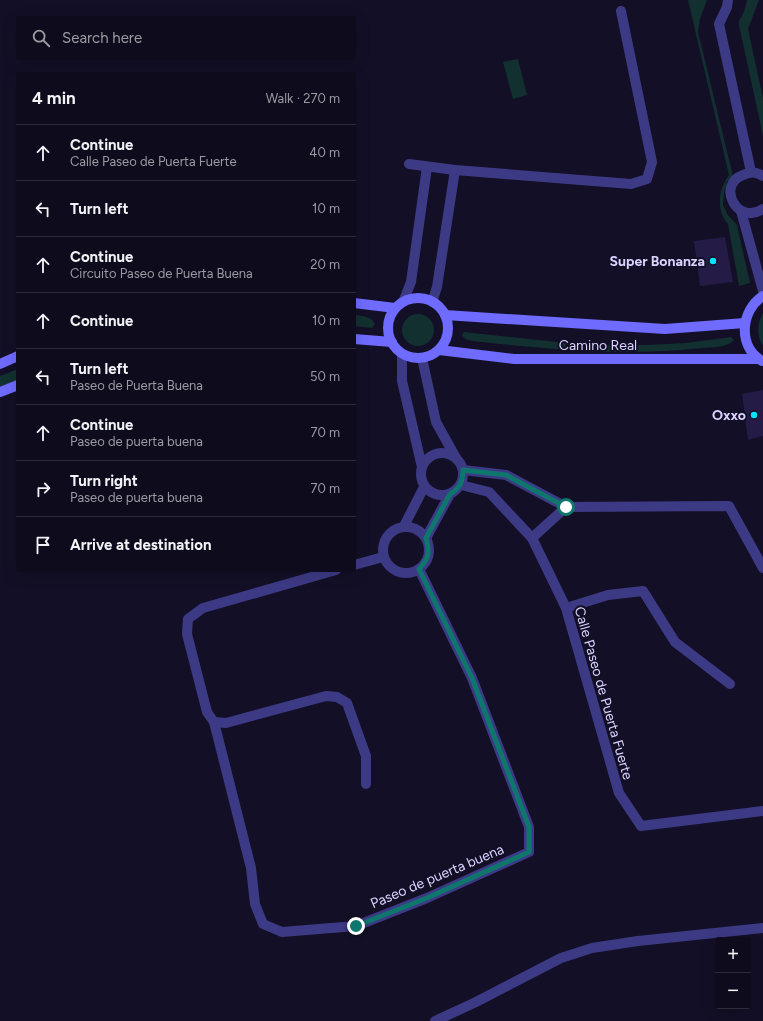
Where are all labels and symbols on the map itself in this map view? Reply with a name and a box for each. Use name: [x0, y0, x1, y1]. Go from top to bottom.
place label: Super Bonanza: [610, 253, 705, 270]
marker: Super Bonanza: [708, 256, 718, 266]
street label: Camino Real: [559, 337, 637, 354]
place label: Oxxo: [712, 407, 746, 424]
marker: Oxxo: [749, 410, 759, 420]
route start: [557, 498, 575, 516]
street label: Calle Paseo de Puerta Fuerte: [571, 605, 636, 782]
street label: Paseo de puerta buena: [368, 841, 506, 912]
route end: [347, 917, 365, 935]

